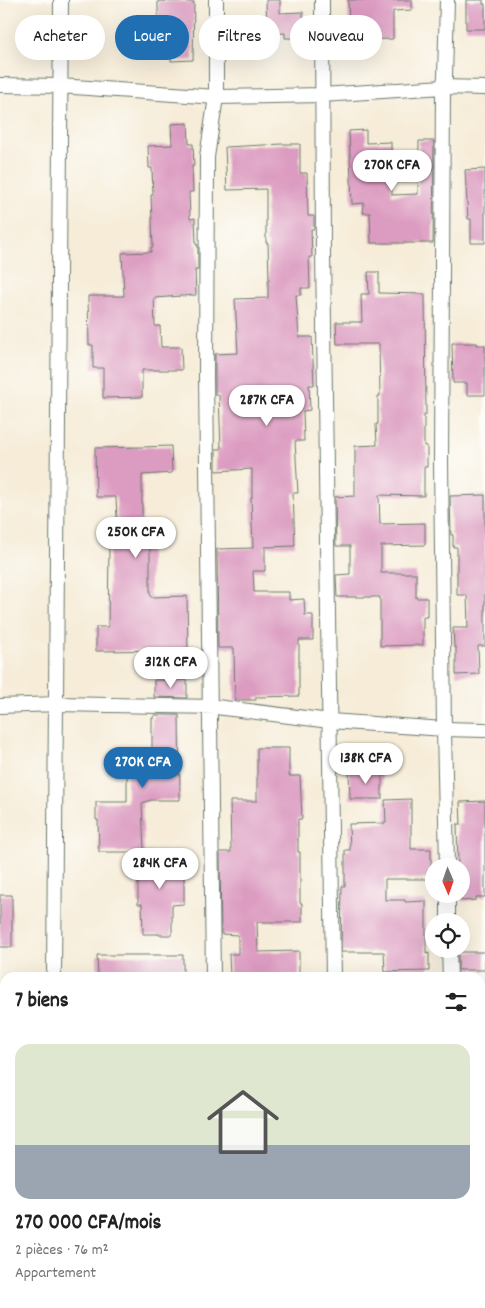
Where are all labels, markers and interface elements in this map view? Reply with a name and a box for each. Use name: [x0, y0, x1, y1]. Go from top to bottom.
chip: Acheter: [15, 15, 105, 60]
chip: Louer: [115, 15, 189, 60]
chip: Filtres: [199, 15, 280, 60]
chip: Nouveau: [290, 15, 382, 60]
pin: 270K CFA: [340, 150, 444, 192]
text: 270K CFA: [364, 154, 420, 177]
pin: 287K CFA: [215, 384, 319, 427]
text: 287K CFA: [240, 389, 294, 412]
pin: 250K CFA: [84, 516, 188, 559]
text: 250K CFA: [107, 521, 165, 544]
pin: 312K CFA: [119, 646, 223, 689]
text: 312K CFA: [145, 651, 197, 674]
pin: 138K CFA: [314, 742, 418, 785]
pin: 270K CFA: [91, 746, 195, 789]
text: 138K CFA: [340, 747, 392, 770]
text: 270K CFA: [115, 751, 171, 774]
pin: 284K CFA: [108, 848, 212, 890]
text: 284K CFA: [133, 852, 187, 875]
north arrow: [425, 858, 470, 902]
map controls: [425, 858, 470, 958]
button: locate: [425, 913, 470, 958]
text: 7 biens: [15, 987, 69, 1017]
icon: filters: [442, 988, 470, 1016]
icon: home: [198, 1077, 288, 1167]
text: 270 000 CFA/mois: [15, 1209, 161, 1239]
text: 2 pièces · 76 m²: [15, 1239, 109, 1262]
text: Appartement: [15, 1262, 96, 1285]

